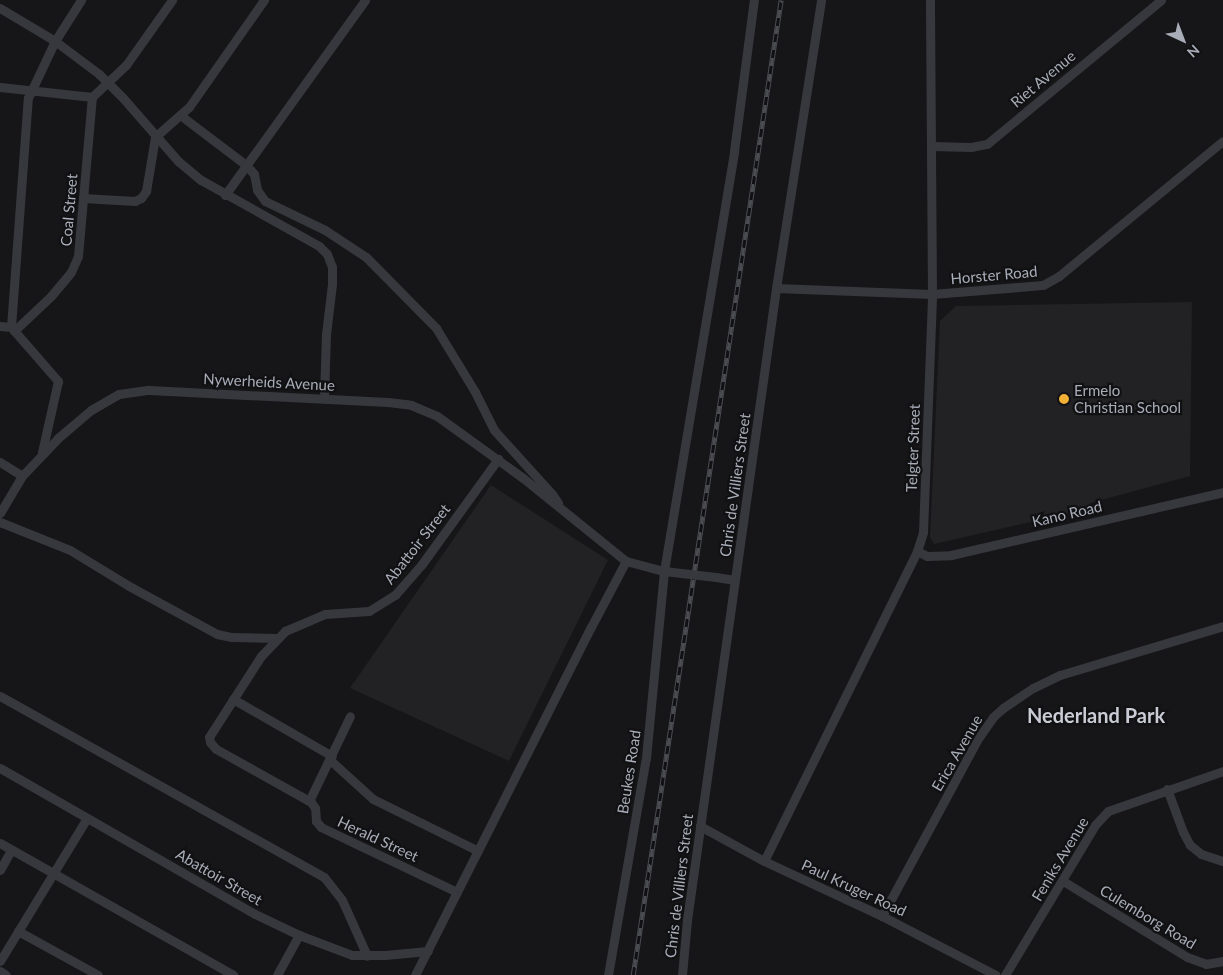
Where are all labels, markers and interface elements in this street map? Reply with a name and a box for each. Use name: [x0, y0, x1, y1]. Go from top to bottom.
north arrow: [1158, 15, 1208, 65]
text: N: [1184, 41, 1203, 61]
street label: Riet Avenue: [1007, 47, 1079, 111]
street label: Coal Street: [57, 173, 81, 247]
street label: Horster Road: [950, 262, 1038, 288]
street label: Nywerheids Avenue: [202, 370, 336, 394]
place label: Ermelo Christian School: [1074, 381, 1181, 416]
marker: Ermelo Christian School: [1058, 393, 1070, 405]
street label: Telgter Street: [902, 404, 924, 492]
street label: Chris de Villiers Street: [716, 412, 754, 558]
street label: Kano Road: [1030, 497, 1104, 531]
street label: Abattoir Street: [380, 500, 454, 588]
district label: Nederland Park: [1027, 703, 1165, 727]
street label: Erica Avenue: [928, 711, 986, 795]
street label: Beukes Road: [613, 729, 645, 815]
street label: Herald Street: [335, 812, 421, 866]
street label: Chris de Villiers Street: [661, 813, 697, 959]
street label: Feniks Avenue: [1028, 814, 1092, 904]
street label: Abattoir Street: [173, 845, 265, 909]
street label: Paul Kruger Road: [799, 856, 909, 920]
street label: Culemborg Road: [1097, 881, 1199, 953]

